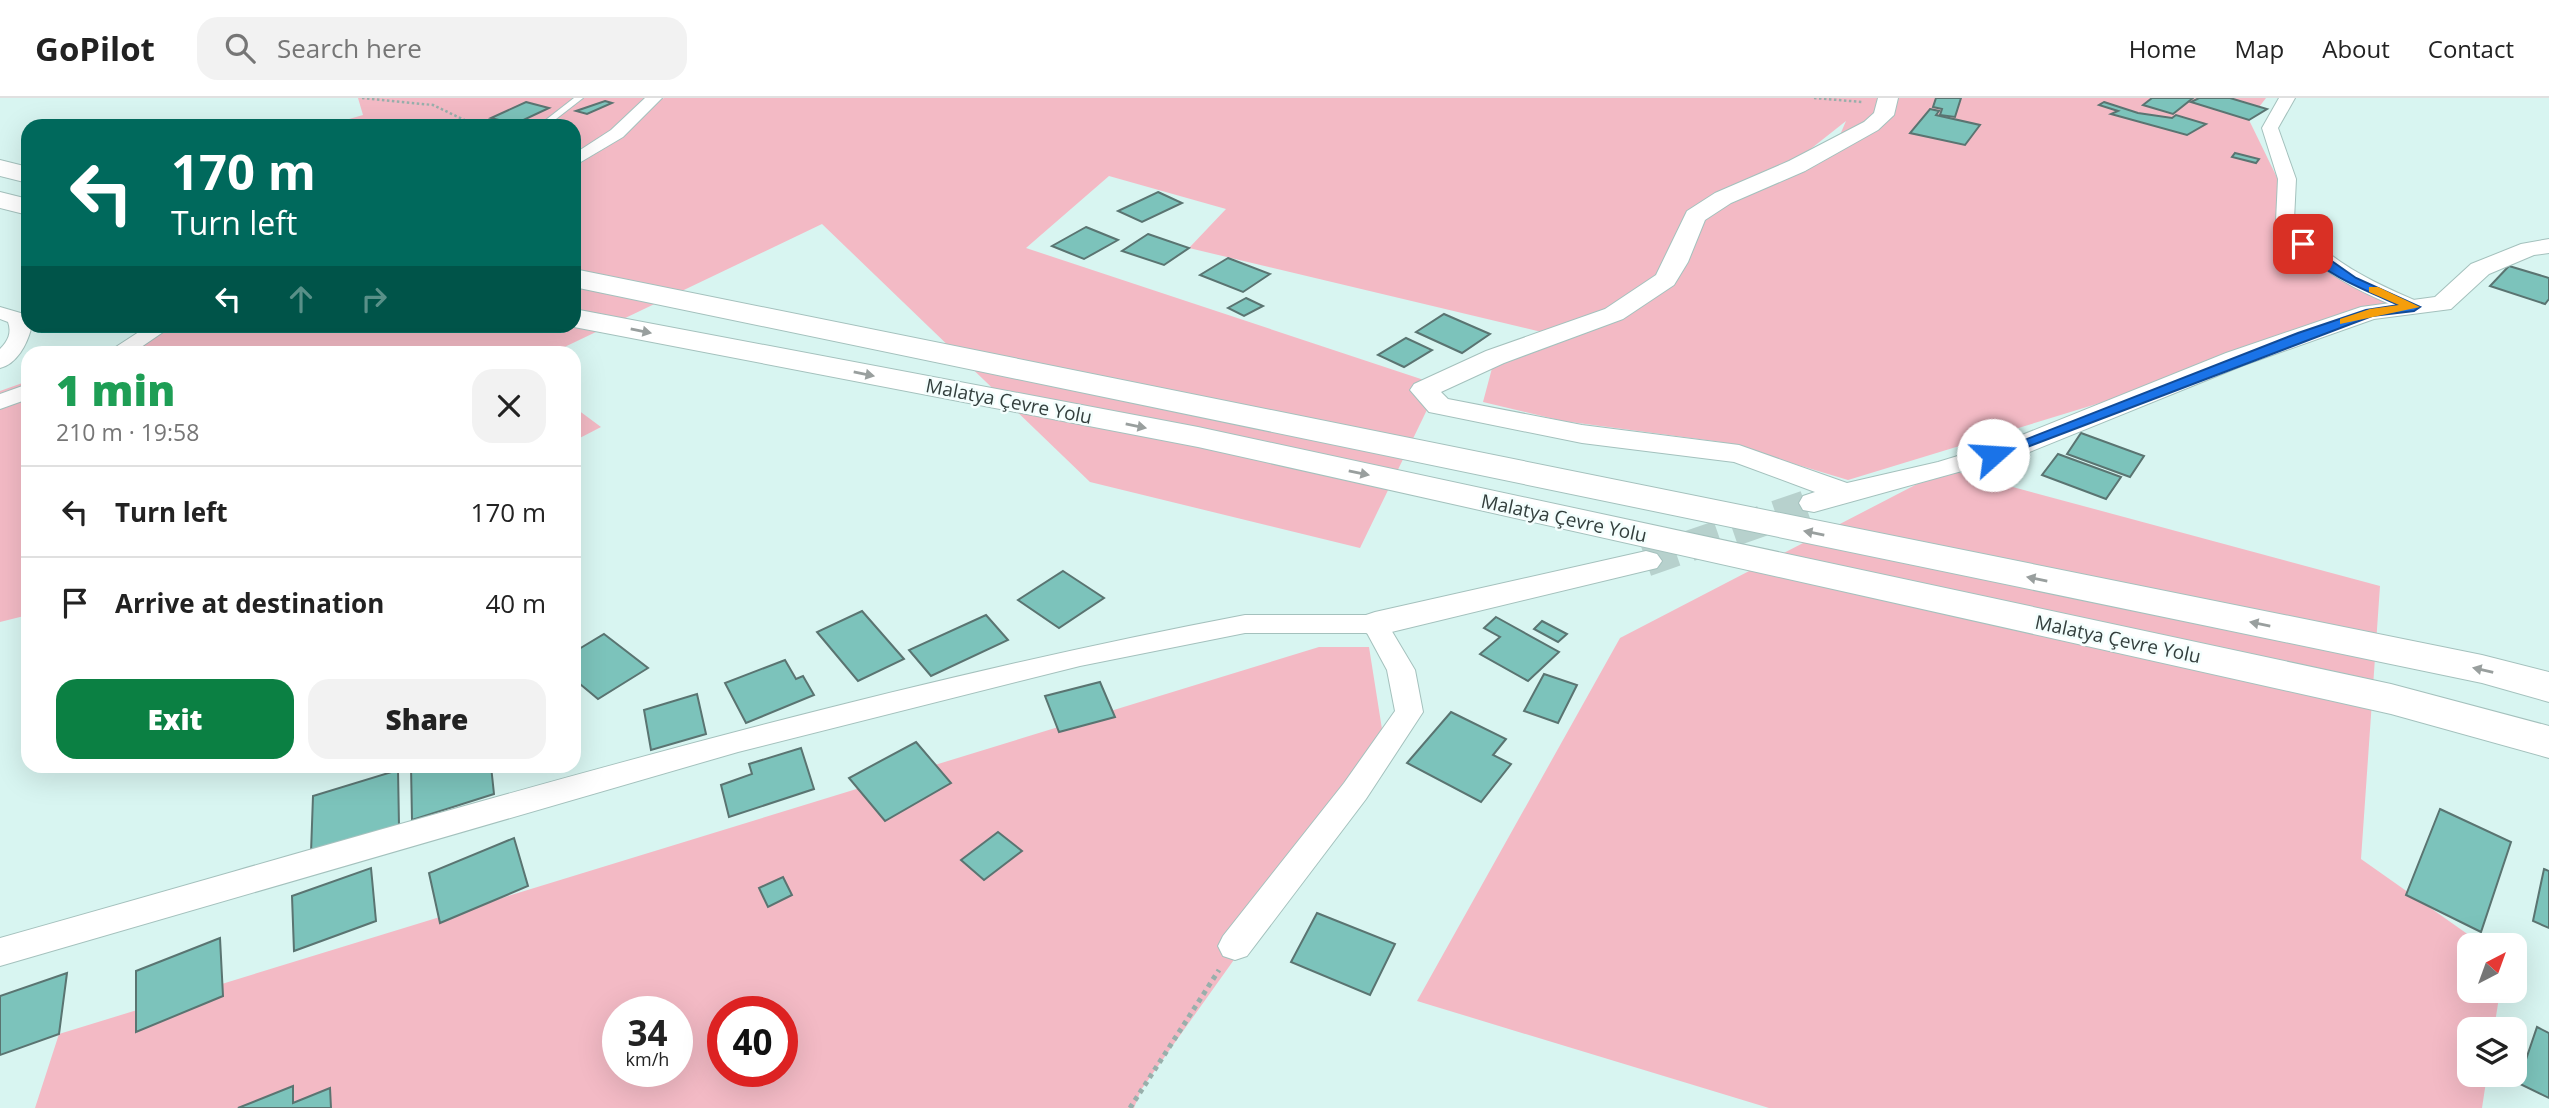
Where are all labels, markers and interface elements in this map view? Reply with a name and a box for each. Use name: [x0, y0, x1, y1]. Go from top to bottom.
search box: [197, 17, 687, 80]
text: GoPilot: [35, 26, 155, 71]
icon: search: [221, 29, 259, 67]
text: Search here: [277, 30, 422, 66]
text: Home: [2129, 32, 2197, 65]
text: Map: [2235, 32, 2284, 65]
text: About: [2322, 32, 2390, 65]
text: Contact: [2428, 32, 2514, 65]
text: 170 m: [171, 138, 316, 204]
icon: left: [56, 147, 147, 238]
text: Turn left: [171, 201, 297, 244]
pin: [2273, 214, 2333, 274]
icon: arrive: [2284, 225, 2322, 263]
icon: left: [209, 280, 247, 318]
icon: ahead: [282, 280, 320, 318]
icon: right: [355, 280, 393, 318]
one-way arrow: [630, 326, 652, 337]
text: 1 min: [56, 361, 175, 418]
one-way arrow: [854, 368, 876, 379]
button: close: [472, 369, 546, 443]
street label: Malatya Çevre Yolu: [924, 372, 1094, 430]
text: 210 m · 19:58: [56, 416, 199, 448]
position arrow: [1956, 418, 2030, 492]
one-way arrow: [1125, 420, 1147, 431]
one-way arrow: [1348, 467, 1370, 478]
street label: Malatya Çevre Yolu: [1479, 488, 1649, 548]
icon: left: [56, 493, 94, 531]
text: Turn left: [115, 494, 227, 530]
text: 170 m: [471, 494, 546, 530]
one-way arrow: [1803, 528, 1825, 539]
one-way arrow: [2026, 573, 2048, 584]
icon: arrive: [56, 584, 94, 622]
text: Arrive at destination: [115, 585, 384, 621]
text: 40 m: [485, 585, 546, 621]
street label: Malatya Çevre Yolu: [2033, 609, 2203, 669]
one-way arrow: [2249, 619, 2271, 630]
one-way arrow: [2472, 664, 2494, 675]
button: Exit: [56, 679, 294, 759]
button: Share: [308, 679, 546, 759]
north arrow: [2457, 933, 2527, 1003]
map controls: [2457, 933, 2527, 1087]
speed limit sign: 40: [707, 996, 798, 1087]
text: 34: [627, 1009, 668, 1056]
button: layers: [2457, 1017, 2527, 1087]
text: km/h: [626, 1047, 669, 1071]

